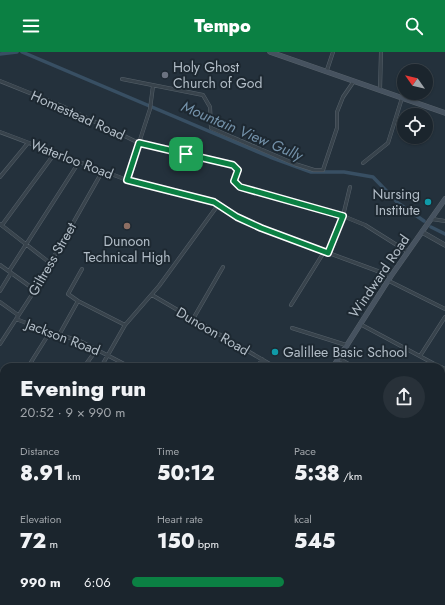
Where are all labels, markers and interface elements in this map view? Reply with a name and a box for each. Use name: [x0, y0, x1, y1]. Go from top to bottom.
text: Tempo: [194, 13, 251, 39]
icon: menu: [20, 15, 42, 37]
icon: search: [403, 15, 425, 37]
place label: Holy Ghost Church of God: [173, 57, 262, 93]
north arrow: [397, 64, 433, 100]
map controls: [397, 64, 433, 144]
marker: Holy Ghost Church of God: [160, 70, 170, 80]
street label: Homestead Road: [28, 85, 128, 145]
water label: Mountain View Gully: [178, 96, 308, 167]
button: locate: [397, 108, 433, 144]
street label: Waterloo Road: [28, 134, 116, 184]
pin: [169, 137, 203, 171]
icon: arrive: [175, 143, 197, 165]
place label: Nursing Institute: [372, 184, 420, 220]
marker: Nursing Institute: [423, 197, 433, 207]
street label: Giltress Street: [23, 218, 81, 299]
marker: Dunoon Technical High: [122, 221, 132, 231]
place label: Dunoon Technical High: [83, 231, 171, 267]
street label: Windward Road: [344, 231, 414, 321]
street label: Dunoon Road: [173, 302, 253, 360]
street label: Jackson Road: [21, 313, 103, 360]
place label: Galillee Basic School: [283, 342, 407, 362]
marker: Galillee Basic School: [270, 347, 280, 357]
text: Evening run: [20, 372, 146, 404]
button: share: [383, 376, 425, 418]
text: 20:52 · 9 × 990 m: [20, 403, 125, 422]
text: Distance: [20, 443, 59, 459]
text: Time: [157, 443, 179, 459]
text: Pace: [294, 443, 316, 459]
text: 8.91: [20, 459, 64, 488]
text: 50:12: [157, 459, 215, 488]
text: 5:38: [294, 459, 340, 488]
text: km: [64, 468, 81, 484]
text: /km: [340, 468, 362, 484]
text: Elevation: [20, 511, 62, 527]
text: Heart rate: [157, 511, 203, 527]
text: kcal: [294, 511, 312, 527]
text: 72: [20, 527, 46, 556]
text: 150: [157, 527, 195, 556]
text: 545: [294, 527, 335, 556]
text: m: [46, 536, 58, 552]
text: bpm: [195, 536, 219, 552]
text: 990 m: [20, 573, 61, 592]
text: 6:06: [84, 573, 111, 592]

